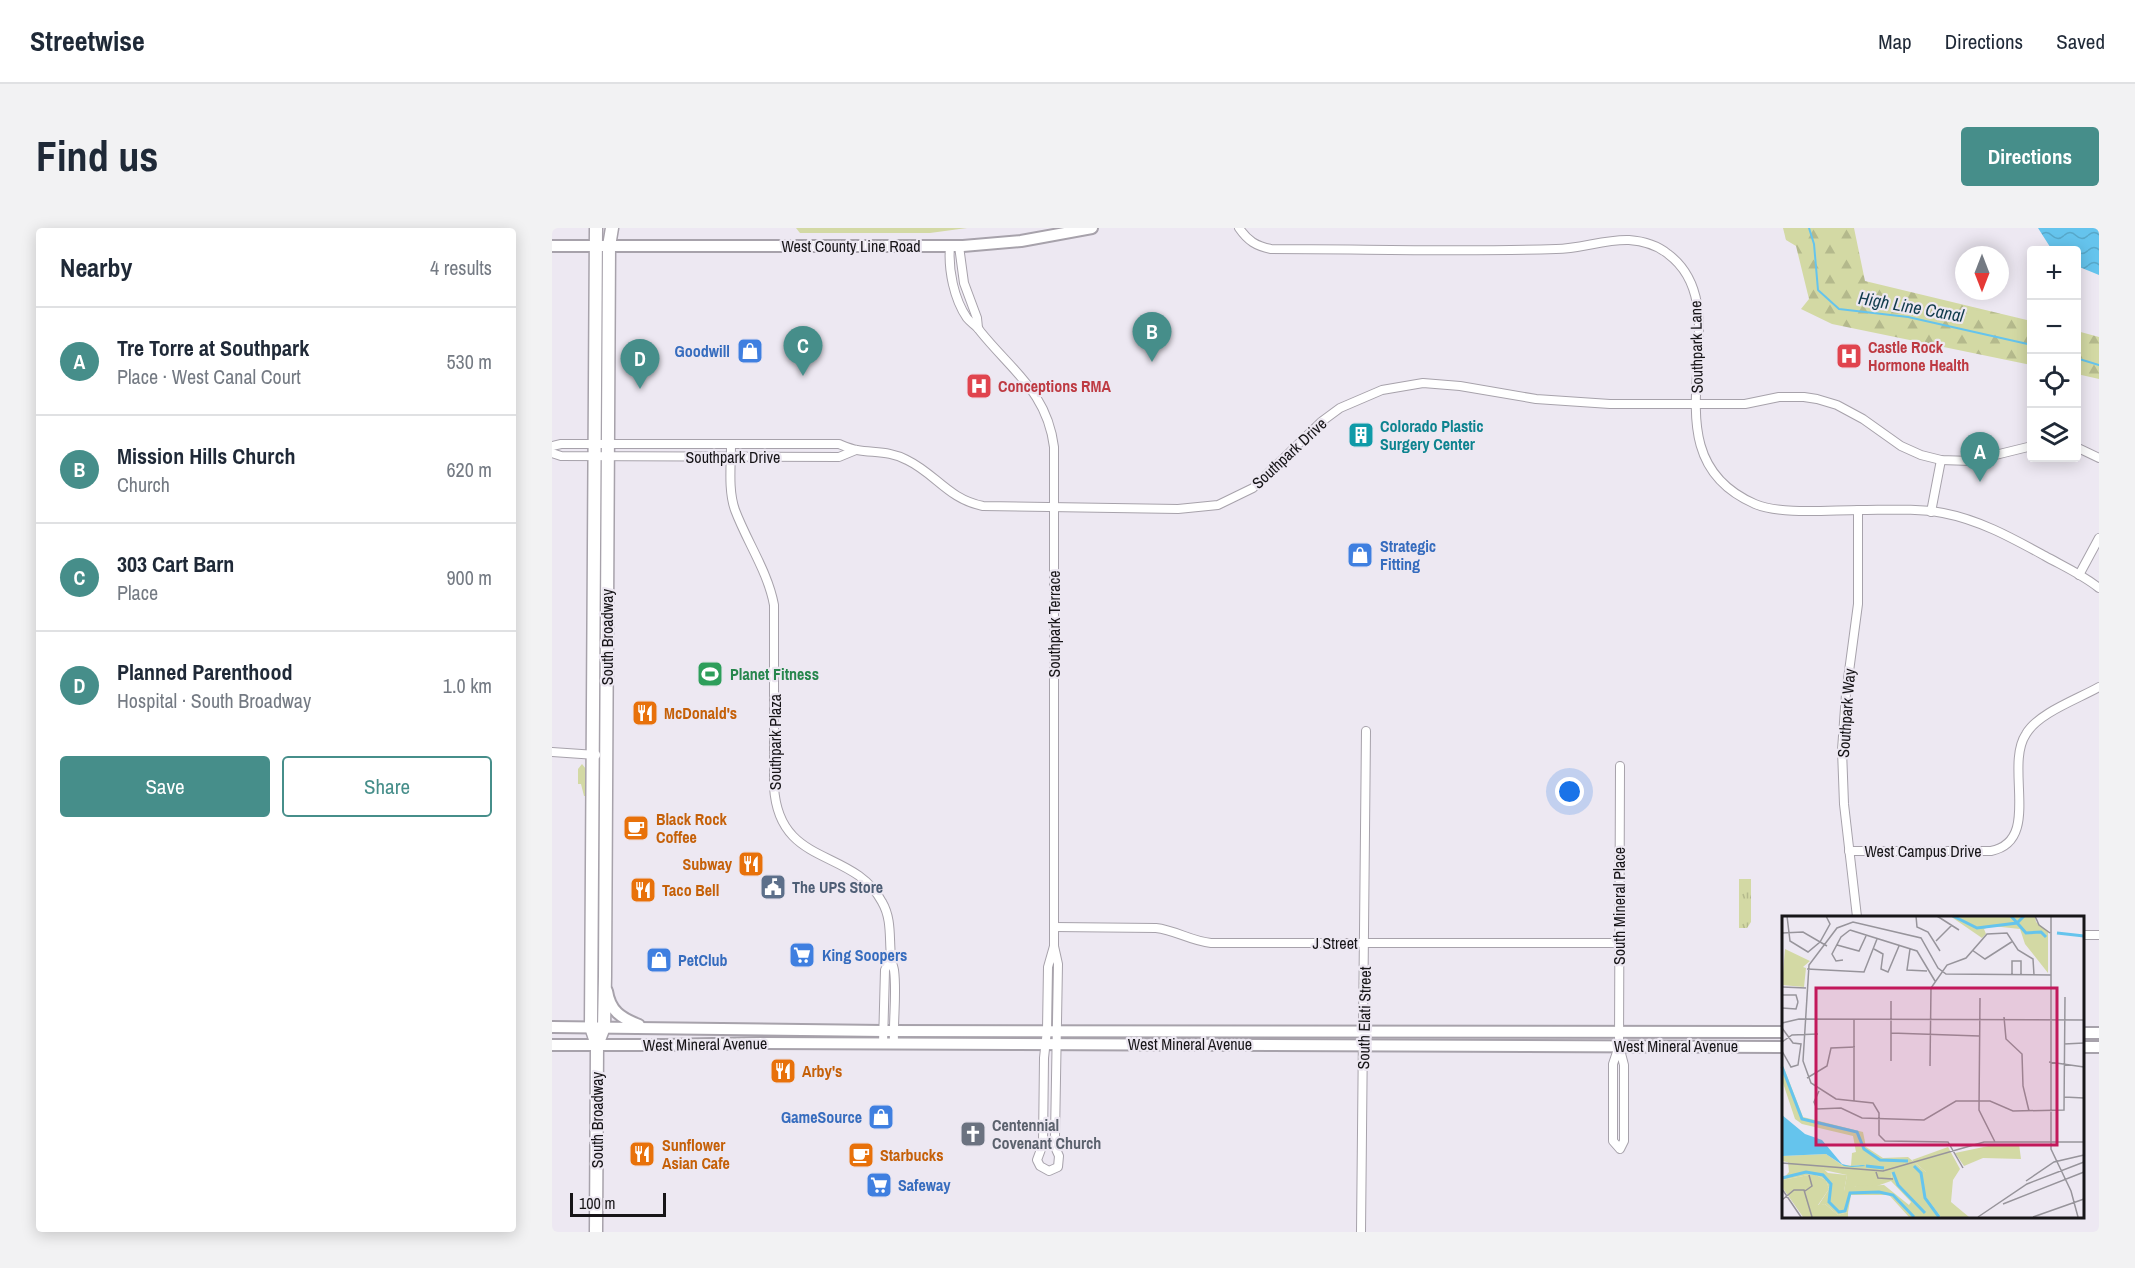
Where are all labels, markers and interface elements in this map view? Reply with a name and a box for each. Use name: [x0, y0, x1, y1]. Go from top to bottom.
text: Streetwise: [30, 22, 145, 60]
text: Map: [1878, 27, 1912, 56]
text: Directions: [1945, 27, 2023, 56]
text: Saved: [2056, 27, 2105, 56]
button: Directions: [1961, 127, 2099, 186]
text: Find us: [36, 128, 158, 184]
street label: West County Line Road: [781, 235, 921, 257]
north arrow: [1955, 246, 2009, 300]
map controls: [2027, 246, 2081, 462]
button: +: [2027, 246, 2081, 300]
text: Nearby: [60, 250, 132, 285]
text: 4 results: [430, 254, 492, 281]
water label: High Line Canal: [1856, 285, 1966, 328]
street label: Southpark Lane: [1684, 300, 1708, 394]
button: −: [2027, 300, 2081, 354]
pin: B: [1132, 312, 1172, 362]
pin: C: [784, 326, 822, 376]
text: Tre Torre at Southpark: [117, 333, 309, 363]
shop icon: Goodwill: [735, 336, 765, 366]
place label: Castle Rock Hormone Health: [1868, 336, 1969, 376]
pin: D: [620, 340, 659, 389]
place label: Goodwill: [675, 340, 730, 362]
hospital icon: Castle Rock Hormone Health: [1834, 341, 1864, 371]
text: A: [74, 348, 85, 375]
text: 530 m: [446, 348, 492, 375]
button: locate: [2027, 354, 2081, 408]
text: Place · West Canal Court: [117, 363, 301, 390]
hospital icon: Conceptions RMA: [964, 371, 994, 401]
place label: Conceptions RMA: [998, 375, 1112, 397]
button: layers: [2027, 408, 2081, 462]
street label: Southpark Drive: [1247, 413, 1331, 493]
place label: Colorado Plastic Surgery Center: [1380, 415, 1484, 455]
building icon: Colorado Plastic Surgery Center: [1346, 420, 1376, 450]
pin: A: [1960, 432, 2000, 482]
text: Mission Hills Church: [117, 441, 295, 471]
street label: Southpark Drive: [686, 446, 780, 468]
text: B: [74, 456, 85, 483]
text: 620 m: [446, 456, 492, 483]
text: Church: [117, 471, 170, 498]
place label: Strategic Fitting: [1380, 535, 1436, 575]
shop icon: Strategic Fitting: [1345, 540, 1375, 570]
text: 303 Cart Barn: [117, 549, 234, 579]
text: C: [74, 564, 85, 591]
text: 900 m: [446, 564, 492, 591]
street label: Southpark Terrace: [1043, 571, 1065, 677]
text: Place: [117, 579, 158, 606]
street label: South Broadway: [596, 588, 618, 685]
text: Planned Parenthood: [117, 657, 292, 687]
sports icon: Planet Fitness: [695, 659, 725, 689]
place label: Planet Fitness: [730, 663, 819, 685]
street label: Southpark Way: [1832, 667, 1860, 758]
text: D: [74, 672, 85, 699]
text: 1.0 km: [443, 672, 492, 699]
text: Hospital · South Broadway: [117, 687, 311, 714]
street label: Southpark Plaza: [764, 693, 786, 790]
restaurant icon: McDonald's: [630, 698, 660, 728]
place label: McDonald's: [664, 702, 737, 724]
button: Save: [60, 756, 270, 817]
button: Share: [282, 756, 492, 817]
your location: [1555, 777, 1584, 806]
place label: Black Rock Coffee: [656, 808, 727, 848]
cafe icon: Black Rock Coffee: [621, 813, 651, 843]
street label: West Campus Drive: [1864, 840, 1982, 862]
street label: South Mineral Place: [1608, 847, 1630, 965]
restaurant icon: Subway: [736, 849, 766, 879]
place label: Subway: [682, 853, 733, 875]
public building icon: The UPS Store: [758, 872, 788, 902]
restaurant icon: Taco Bell: [628, 875, 658, 905]
place label: The UPS Store: [792, 876, 883, 898]
place label: Taco Bell: [662, 879, 719, 901]
inset map: [1782, 916, 2084, 1217]
street label: J Street: [1312, 932, 1358, 954]
supermarket icon: King Soopers: [787, 940, 817, 970]
place label: King Soopers: [822, 944, 907, 966]
shop icon: PetClub: [644, 945, 674, 975]
place label: PetClub: [678, 949, 728, 971]
street label: South Elati Street: [1352, 966, 1376, 1070]
street label: West Mineral Avenue: [643, 1032, 767, 1056]
street label: West Mineral Avenue: [1128, 1033, 1252, 1055]
street label: West Mineral Avenue: [1614, 1035, 1738, 1057]
restaurant icon: Arby's: [768, 1056, 798, 1086]
place label: Arby's: [802, 1060, 842, 1082]
street label: South Broadway: [586, 1071, 608, 1168]
shop icon: GameSource: [866, 1102, 896, 1132]
place label: GameSource: [781, 1106, 862, 1128]
place label: Centennial Covenant Church: [992, 1114, 1101, 1154]
church icon: Centennial Covenant Church: [958, 1119, 988, 1149]
place label: Sunflower Asian Cafe: [662, 1134, 730, 1174]
restaurant icon: Sunflower Asian Cafe: [627, 1139, 657, 1169]
cafe icon: Starbucks: [846, 1140, 876, 1170]
place label: Starbucks: [880, 1144, 943, 1166]
supermarket icon: Safeway: [864, 1170, 894, 1200]
place label: Safeway: [898, 1174, 951, 1196]
scale bar: [570, 1190, 666, 1218]
text: 100 m: [579, 1192, 615, 1214]

